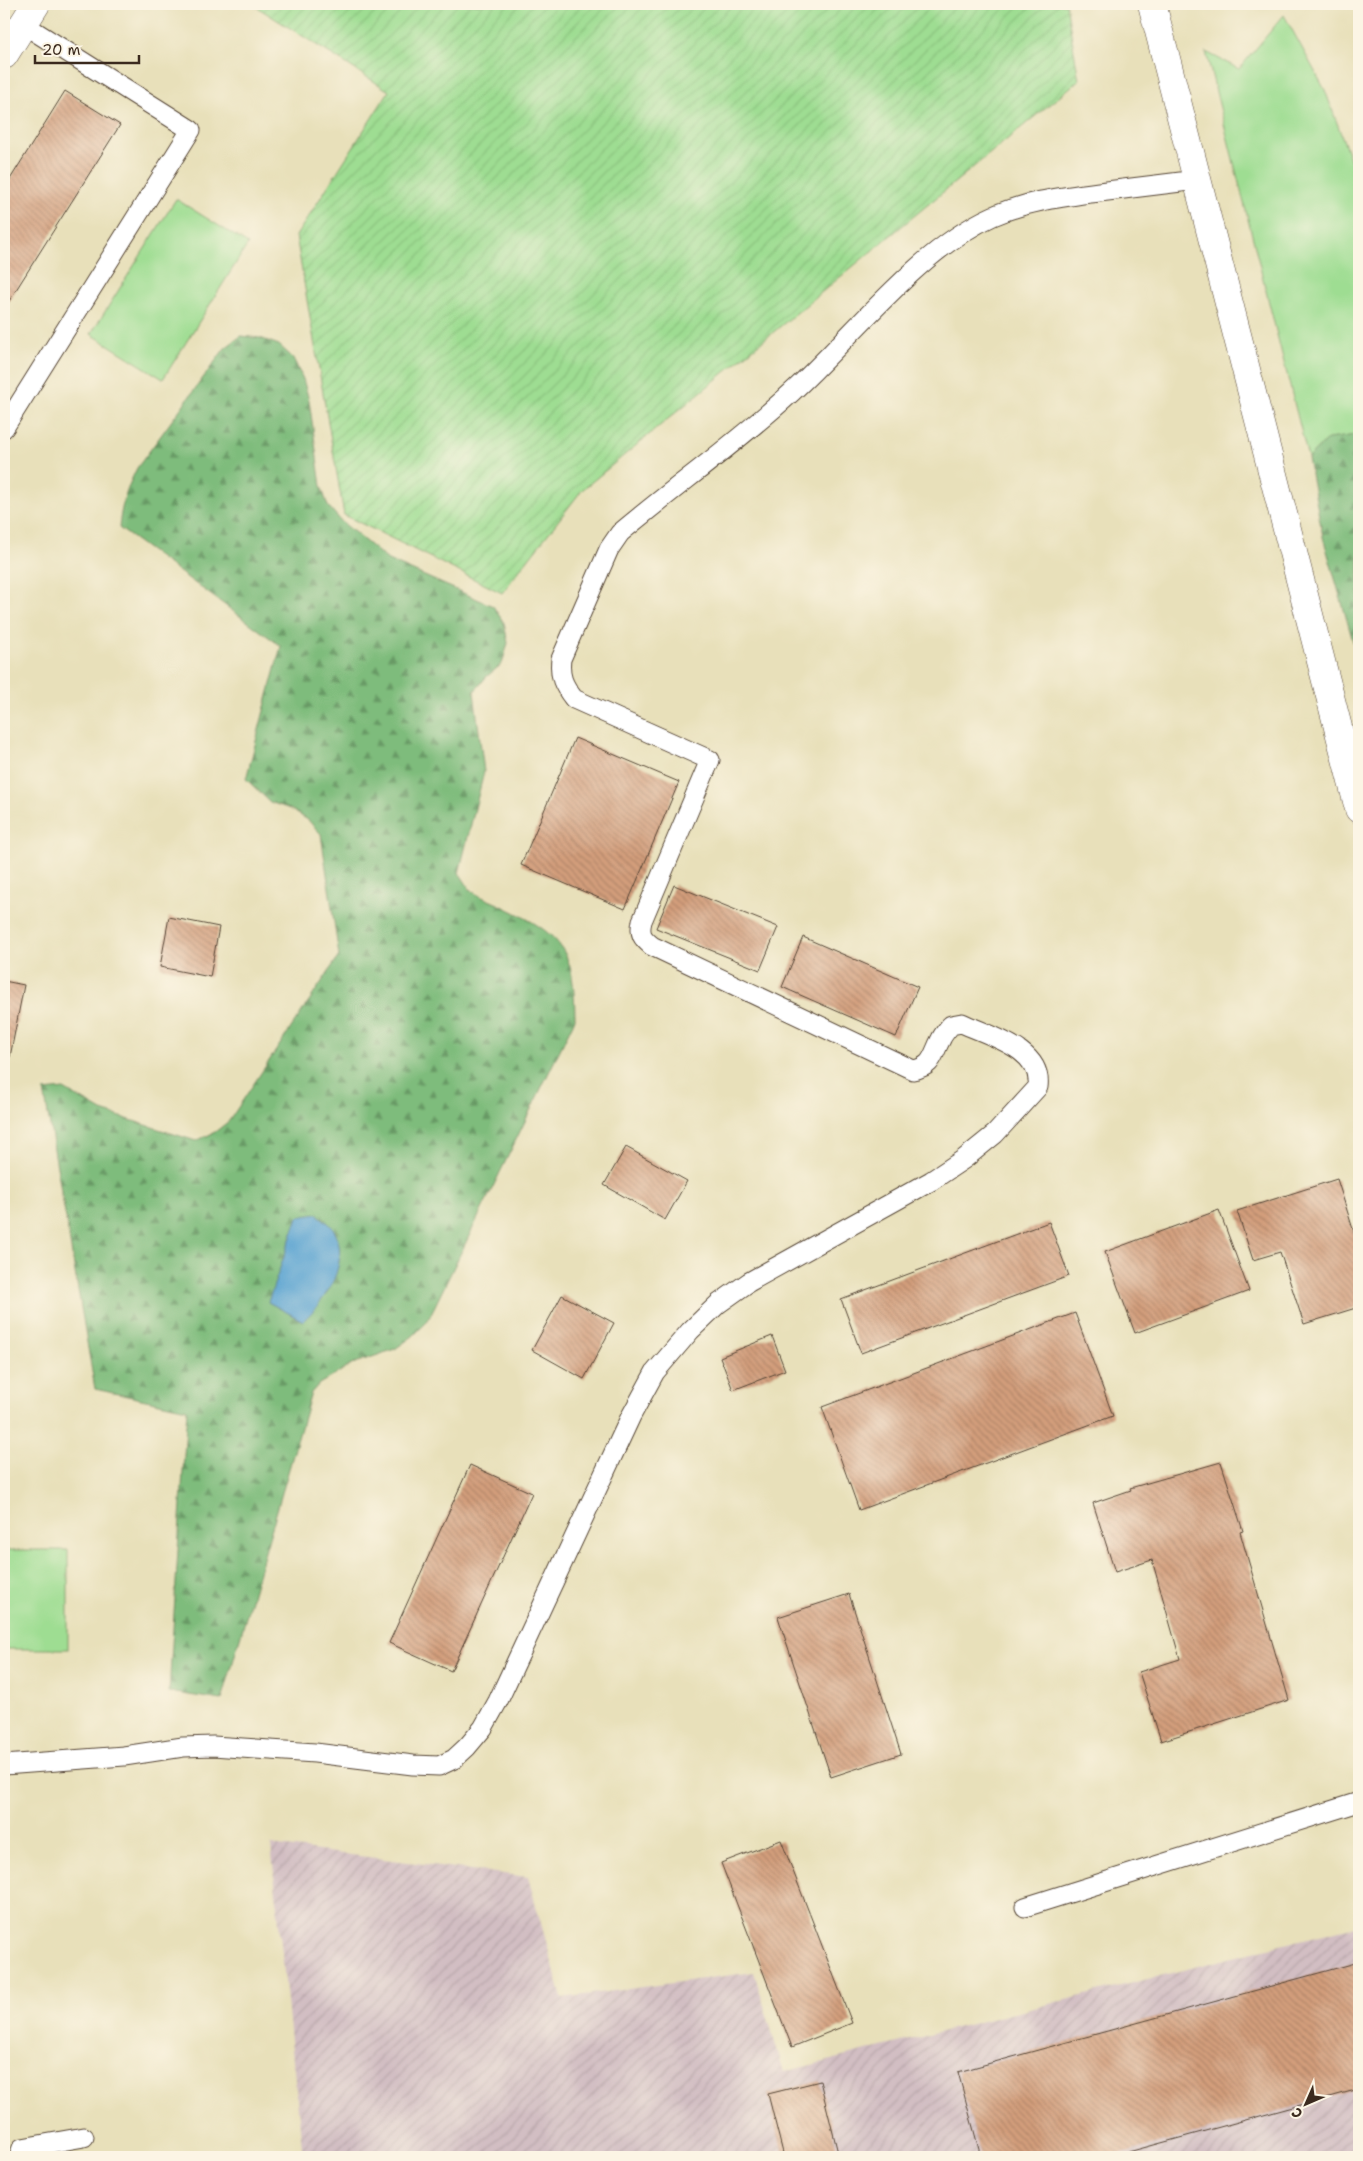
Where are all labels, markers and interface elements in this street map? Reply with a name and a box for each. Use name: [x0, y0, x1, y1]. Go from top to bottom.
scale bar: [35, 32, 139, 64]
text: 20 m: [42, 40, 81, 60]
north arrow: [1280, 2078, 1330, 2128]
text: С: [1287, 2104, 1306, 2123]

